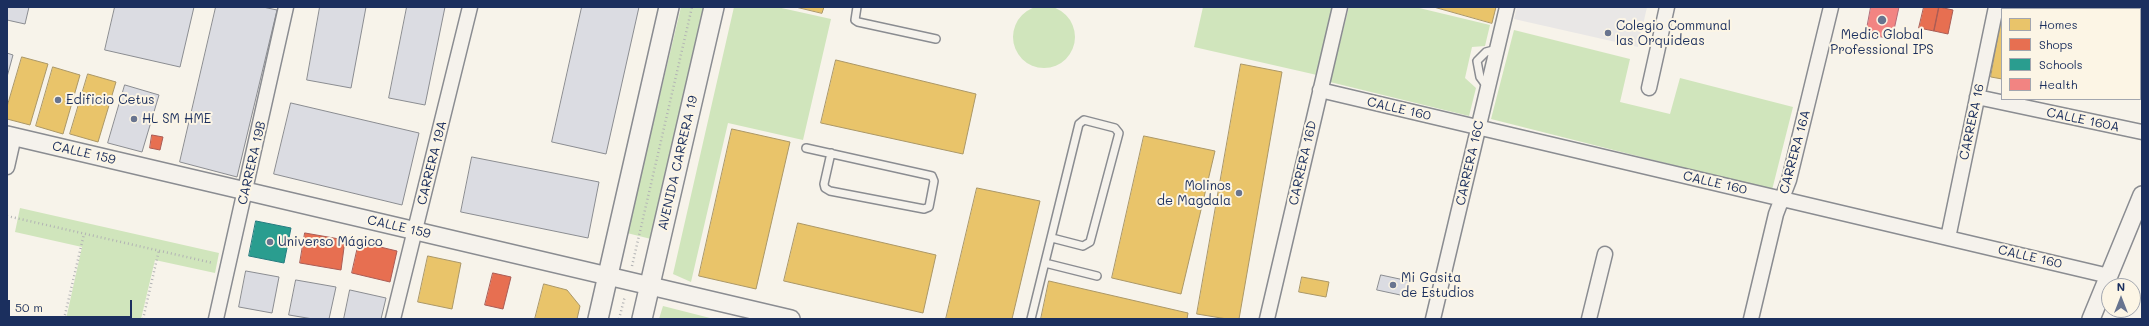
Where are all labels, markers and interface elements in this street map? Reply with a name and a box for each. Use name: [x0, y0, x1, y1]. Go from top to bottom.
legend: [2001, 8, 2141, 100]
marker: Medic Global Professional IPS: [1876, 14, 1888, 26]
text: Homes: [2039, 16, 2078, 32]
place label: Colegio Communal las Orquideas: [1616, 18, 1731, 49]
place label: Medic Global Professional IPS: [1830, 27, 1934, 58]
marker: Colegio Communal las Orquideas: [1603, 28, 1613, 38]
text: Shops: [2039, 36, 2073, 52]
text: Schools: [2039, 56, 2083, 72]
text: Health: [2039, 76, 2078, 92]
street label: CARRERA 16: [1956, 82, 1988, 162]
place label: Edificio Cetus: [66, 92, 155, 108]
street label: AVENIDA CARRERA 19: [655, 94, 701, 232]
street label: CALLE 160: [1365, 94, 1433, 124]
marker: Edificio Cetus: [53, 95, 63, 105]
street label: CALLE 160A: [2045, 105, 2121, 135]
street label: CARRERA 16A: [1776, 108, 1814, 196]
place label: HL SM HME: [142, 111, 211, 127]
marker: HL SM HME: [129, 114, 139, 124]
street label: CARRERA 19A: [414, 119, 450, 207]
street label: CARRERA 16D: [1286, 119, 1320, 207]
street label: CARRERA 16C: [1453, 119, 1487, 207]
street label: CARRERA 19B: [235, 120, 269, 206]
street label: CALLE 159: [51, 138, 117, 168]
street label: CALLE 160: [1681, 168, 1749, 198]
place label: Molinos de Magdala: [1157, 178, 1231, 209]
marker: Molinos de Magdala: [1234, 188, 1244, 198]
street label: CALLE 159: [366, 212, 432, 242]
place label: Universo Mágico: [278, 234, 383, 250]
marker: Universo Mágico: [265, 237, 275, 247]
street label: CALLE 160: [1996, 242, 2064, 272]
place label: Mi Gasita de Estudios: [1401, 270, 1474, 301]
north arrow: [2101, 278, 2141, 318]
text: N: [2117, 279, 2125, 294]
marker: Mi Gasita de Estudios: [1388, 280, 1398, 290]
scale bar: [10, 292, 134, 318]
text: 50 m: [15, 299, 43, 315]

